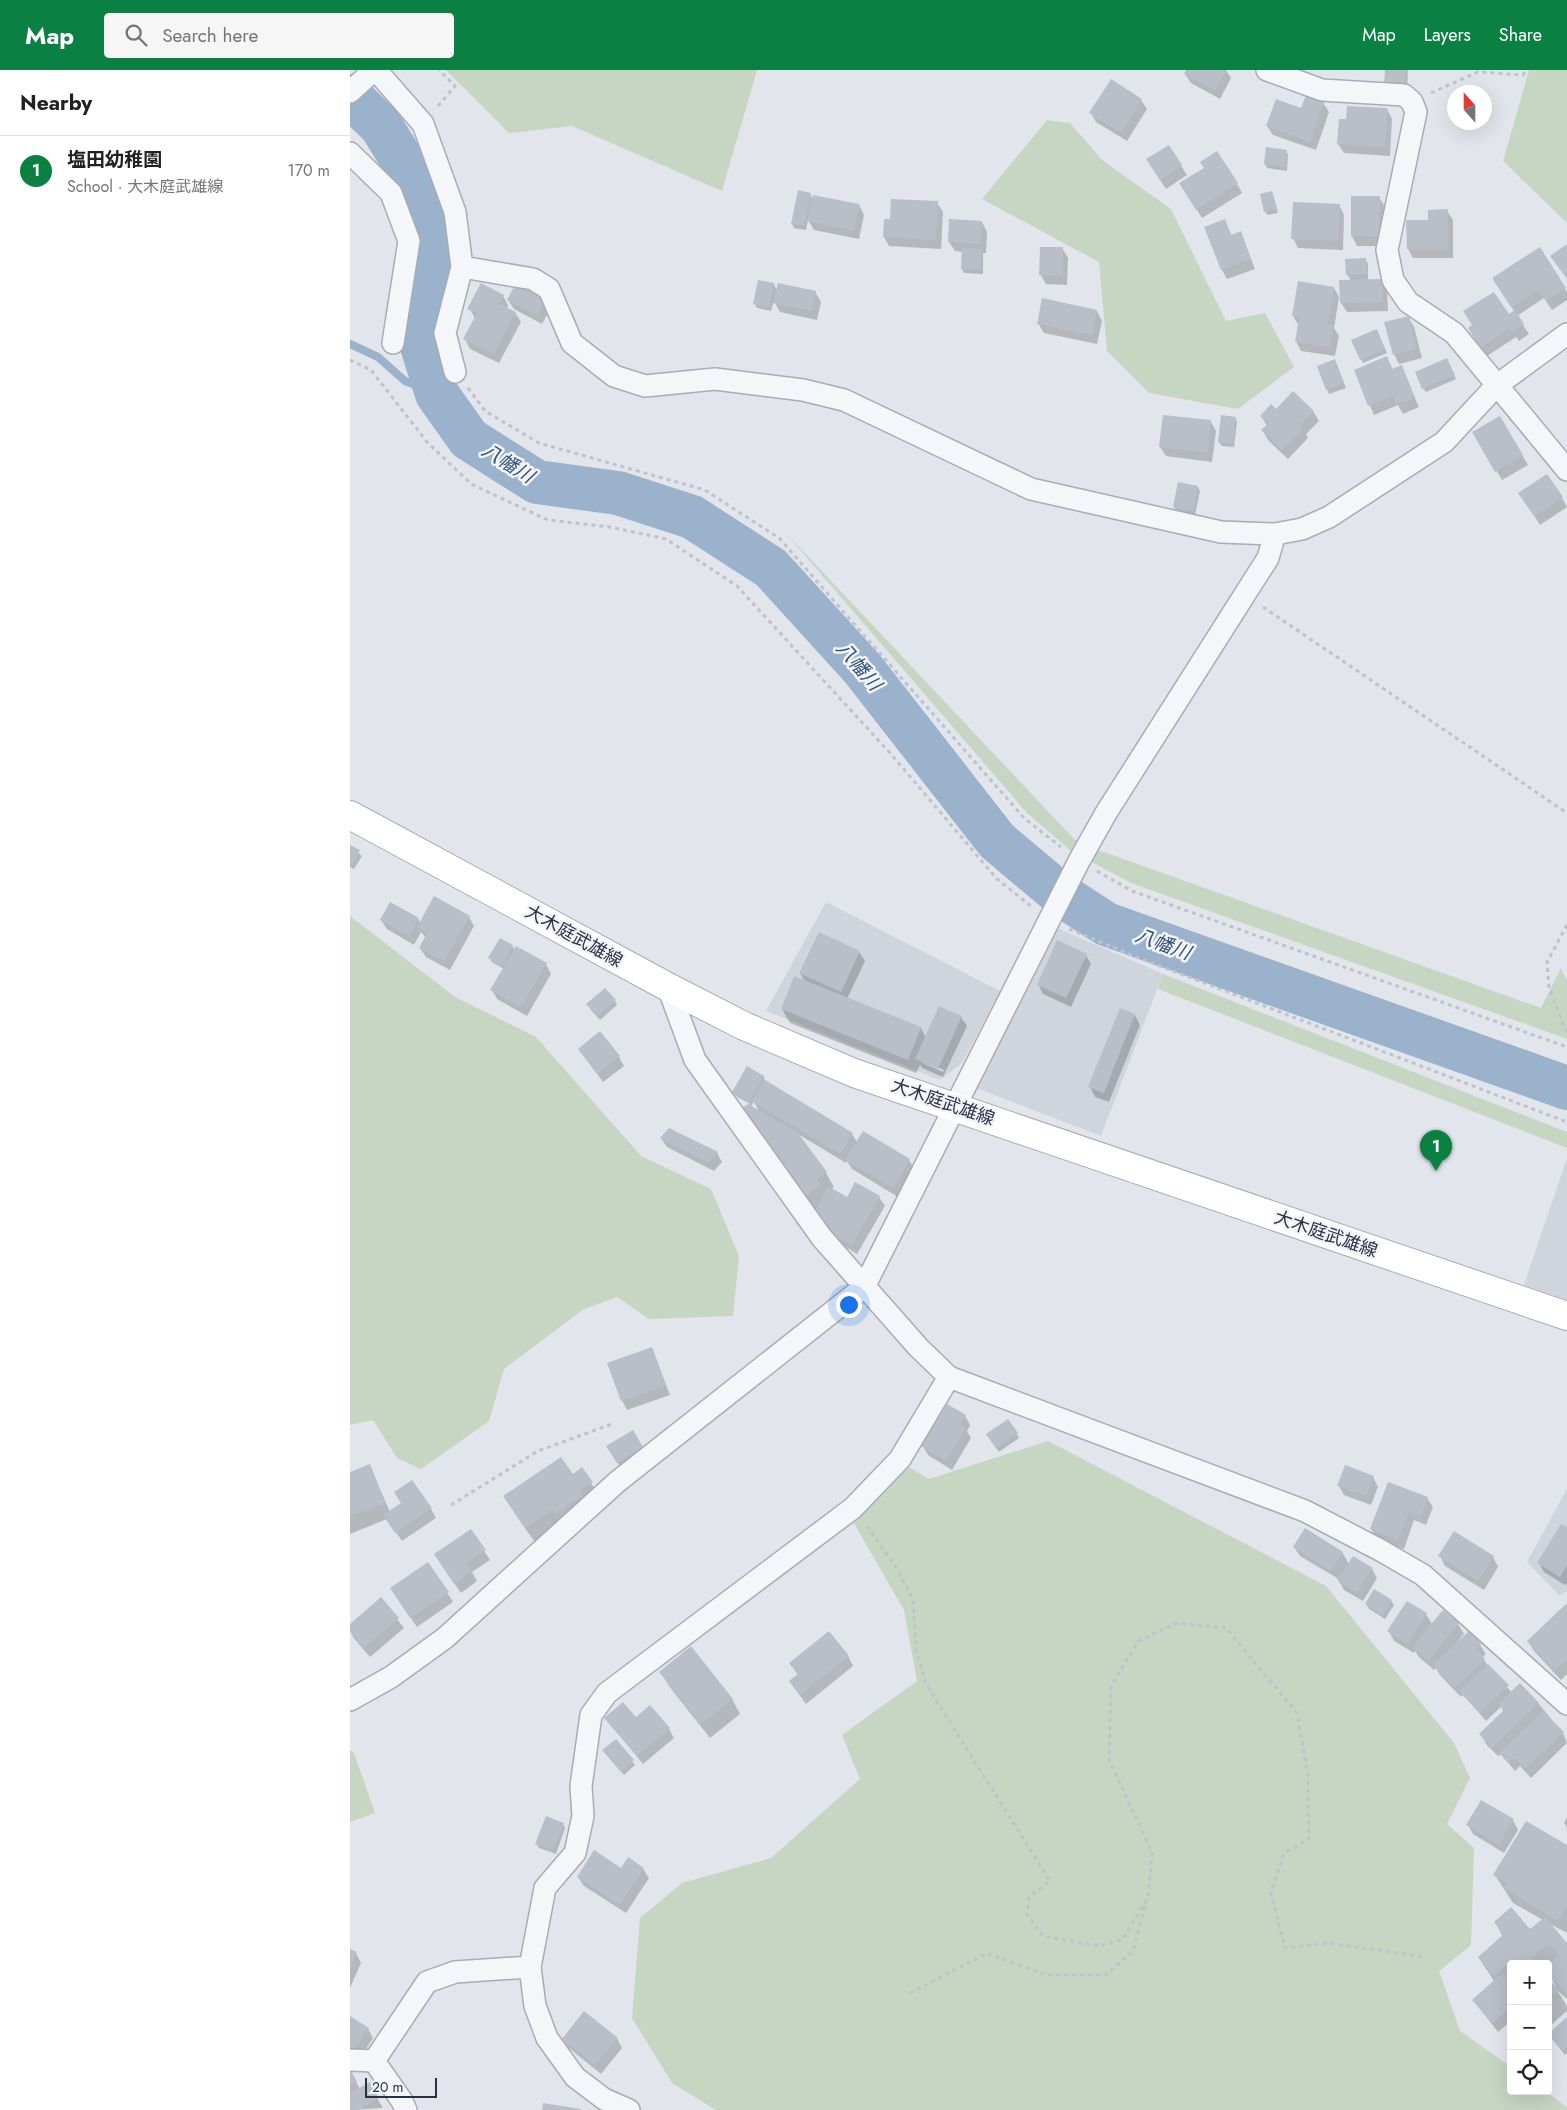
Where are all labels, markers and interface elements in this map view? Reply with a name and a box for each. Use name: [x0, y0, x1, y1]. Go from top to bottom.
search box: [104, 13, 454, 58]
text: Map: [25, 18, 74, 53]
icon: search: [122, 21, 150, 49]
text: Search here: [162, 22, 258, 49]
text: Map: [1362, 22, 1396, 48]
text: Layers: [1424, 22, 1471, 48]
text: Share: [1499, 22, 1542, 48]
north arrow: [1447, 85, 1492, 130]
text: Nearby: [20, 88, 92, 118]
text: 塩田幼稚園: [67, 146, 162, 173]
text: 1: [32, 159, 40, 182]
text: 170 m: [288, 159, 330, 182]
text: School · 大木庭武雄線: [67, 175, 223, 198]
water label: 八幡川: [477, 436, 541, 491]
water label: 八幡川: [830, 636, 889, 698]
street label: 大木庭武雄線: [520, 898, 628, 974]
water label: 八幡川: [1132, 922, 1196, 967]
street label: 大木庭武雄線: [888, 1072, 998, 1132]
pin: 1: [1420, 1130, 1452, 1171]
street label: 大木庭武雄線: [1271, 1204, 1381, 1264]
your location: [836, 1292, 862, 1318]
map controls: [1507, 1960, 1552, 2095]
button: +: [1507, 1960, 1552, 2005]
button: −: [1507, 2005, 1552, 2050]
button: locate: [1507, 2050, 1552, 2095]
scale bar: [365, 2075, 438, 2098]
text: 20 m: [372, 2077, 404, 2097]

